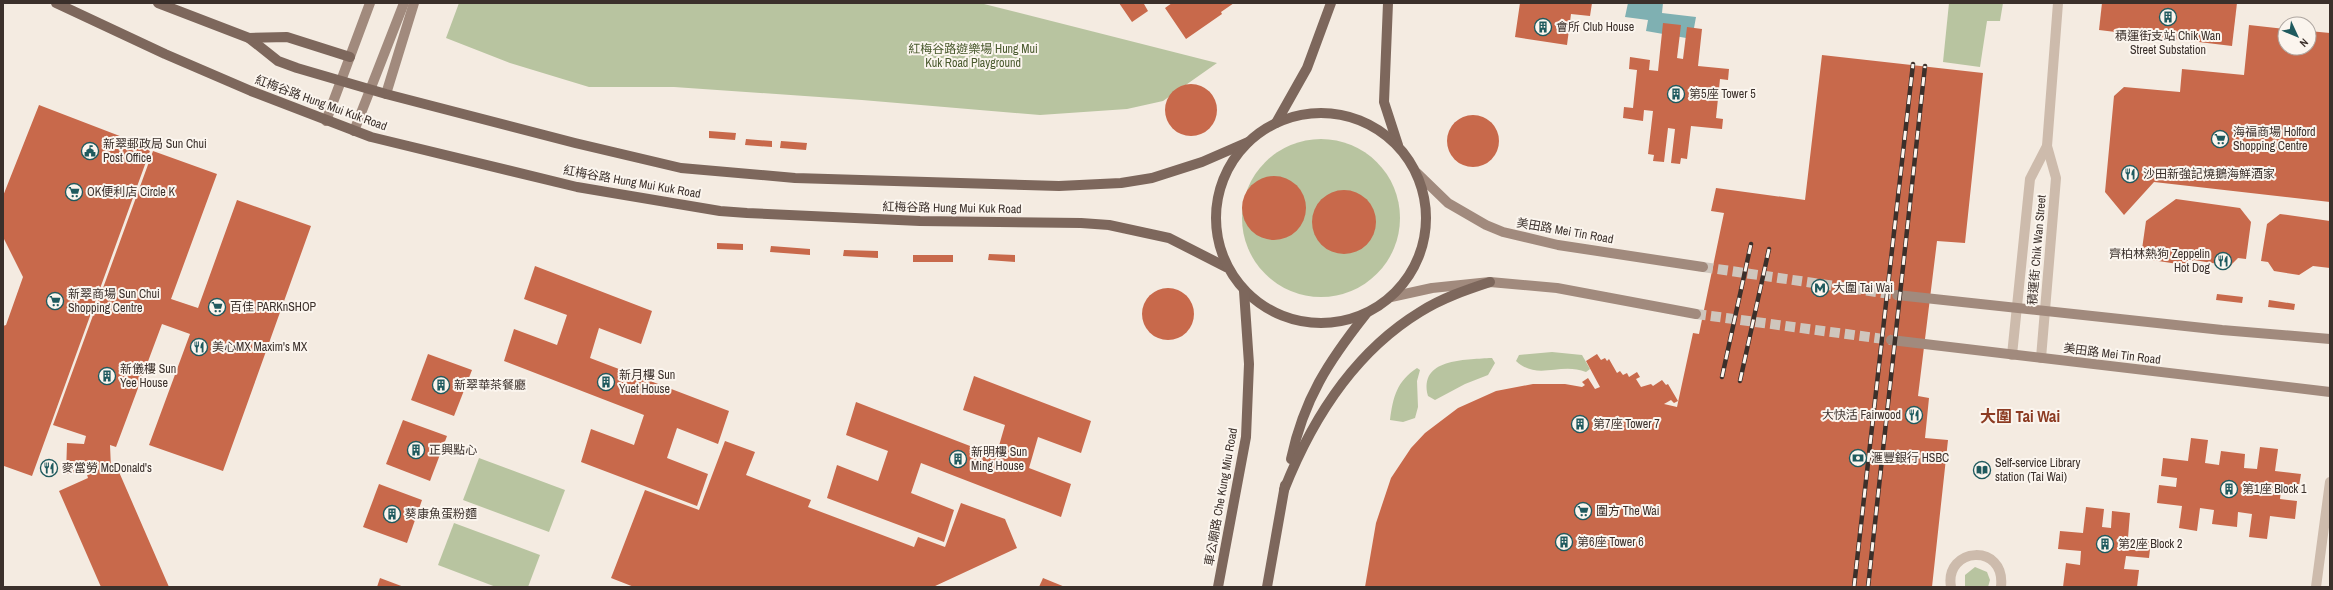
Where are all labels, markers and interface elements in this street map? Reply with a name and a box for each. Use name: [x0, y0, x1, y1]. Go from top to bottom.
building icon: 積運街支站 Chik Wan Street Substation: [2158, 7, 2178, 27]
north arrow: [2277, 16, 2317, 56]
building icon: 會所 Club House: [1533, 17, 1553, 37]
place label: 會所 Club House: [1556, 19, 1634, 35]
place label: 積運街支站 Chik Wan Street Substation: [2115, 28, 2221, 58]
text: N: [2297, 36, 2311, 50]
park label: 紅梅谷路遊樂場 Hung Mui Kuk Road Playground: [908, 41, 1038, 71]
street label: 紅梅谷路 Hung Mui Kuk Road: [253, 72, 389, 134]
building icon: 第5座 Tower 5: [1666, 84, 1686, 104]
place label: 第5座 Tower 5: [1689, 86, 1756, 102]
place label: 海福商場 Holford Shopping Centre: [2233, 124, 2315, 154]
supermarket icon: 海福商場 Holford Shopping Centre: [2210, 129, 2230, 149]
place label: 新翠郵政局 Sun Chui Post Office: [103, 136, 207, 166]
public building icon: 新翠郵政局 Sun Chui Post Office: [80, 141, 100, 161]
street label: 紅梅谷路 Hung Mui Kuk Road: [562, 162, 702, 202]
restaurant icon: 沙田新強記燒鵝海鮮酒家: [2120, 164, 2140, 184]
place label: 沙田新強記燒鵝海鮮酒家: [2143, 166, 2275, 182]
supermarket icon: OK便利店 Circle K: [64, 182, 84, 202]
place label: OK便利店 Circle K: [87, 184, 175, 200]
street label: 積運街 Chik Wan Street: [2024, 194, 2050, 306]
street label: 紅梅谷路 Hung Mui Kuk Road: [882, 199, 1022, 217]
street label: 美田路 Mei Tin Road: [1515, 215, 1615, 247]
place label: 齊柏林熱狗 Zeppelin Hot Dog: [2109, 246, 2211, 276]
restaurant icon: 齊柏林熱狗 Zeppelin Hot Dog: [2213, 251, 2233, 271]
metro station icon: 大圍 Tai Wai: [1810, 278, 1830, 298]
place label: 大圍 Tai Wai: [1833, 280, 1893, 296]
place label: 新翠商場 Sun Chui Shopping Centre: [68, 286, 160, 316]
supermarket icon: 新翠商場 Sun Chui Shopping Centre: [45, 291, 65, 311]
supermarket icon: 百佳 PARKnSHOP: [207, 297, 227, 317]
place label: 百佳 PARKnSHOP: [230, 299, 317, 315]
restaurant icon: 美心MX Maxim's MX: [189, 337, 209, 357]
place label: 美心MX Maxim's MX: [212, 339, 308, 355]
street label: 美田路 Mei Tin Road: [2062, 340, 2162, 368]
place label: 新儀樓 Sun Yee House: [120, 361, 176, 391]
building icon: 新儀樓 Sun Yee House: [97, 366, 117, 386]
place label: 新月樓 Sun Yuet House: [619, 367, 675, 397]
building icon: 新月樓 Sun Yuet House: [596, 372, 616, 392]
building icon: 新翠華茶餐廳: [431, 375, 451, 395]
place label: 新翠華茶餐廳: [454, 377, 526, 393]
restaurant icon: 大快活 Fairwood: [1904, 405, 1924, 425]
district label: 大圍 Tai Wai: [1980, 405, 2060, 427]
place label: 大快活 Fairwood: [1822, 407, 1901, 423]
building icon: 第7座 Tower 7: [1570, 414, 1590, 434]
place label: 第7座 Tower 7: [1593, 416, 1660, 432]
street label: 車公廟路 Che Kung Miu Road: [1201, 427, 1241, 567]
building icon: 正興點心: [406, 440, 426, 460]
place label: 正興點心: [429, 442, 477, 458]
place label: 新明樓 Sun Ming House: [971, 444, 1027, 474]
bank icon: 滙豐銀行 HSBC: [1848, 448, 1868, 468]
building icon: 新明樓 Sun Ming House: [948, 449, 968, 469]
place label: 滙豐銀行 HSBC: [1871, 450, 1949, 466]
place label: Self-service Library station (Tai Wai): [1995, 455, 2080, 485]
restaurant icon: 麥當勞 McDonald's: [39, 458, 59, 478]
place label: 麥當勞 McDonald's: [62, 460, 152, 476]
library icon: Self-service Library station (Tai Wai): [1972, 460, 1992, 480]
building icon: 第1座 Block 1: [2219, 479, 2239, 499]
place label: 第1座 Block 1: [2242, 481, 2307, 497]
supermarket icon: 圍方 The Wai: [1573, 501, 1593, 521]
place label: 圍方 The Wai: [1596, 503, 1660, 519]
building icon: 葵康魚蛋粉麵: [382, 504, 402, 524]
place label: 葵康魚蛋粉麵: [405, 506, 477, 522]
building icon: 第6座 Tower 6: [1554, 532, 1574, 552]
place label: 第6座 Tower 6: [1577, 534, 1644, 550]
building icon: 第2座 Block 2: [2095, 534, 2115, 554]
place label: 第2座 Block 2: [2118, 536, 2182, 552]

